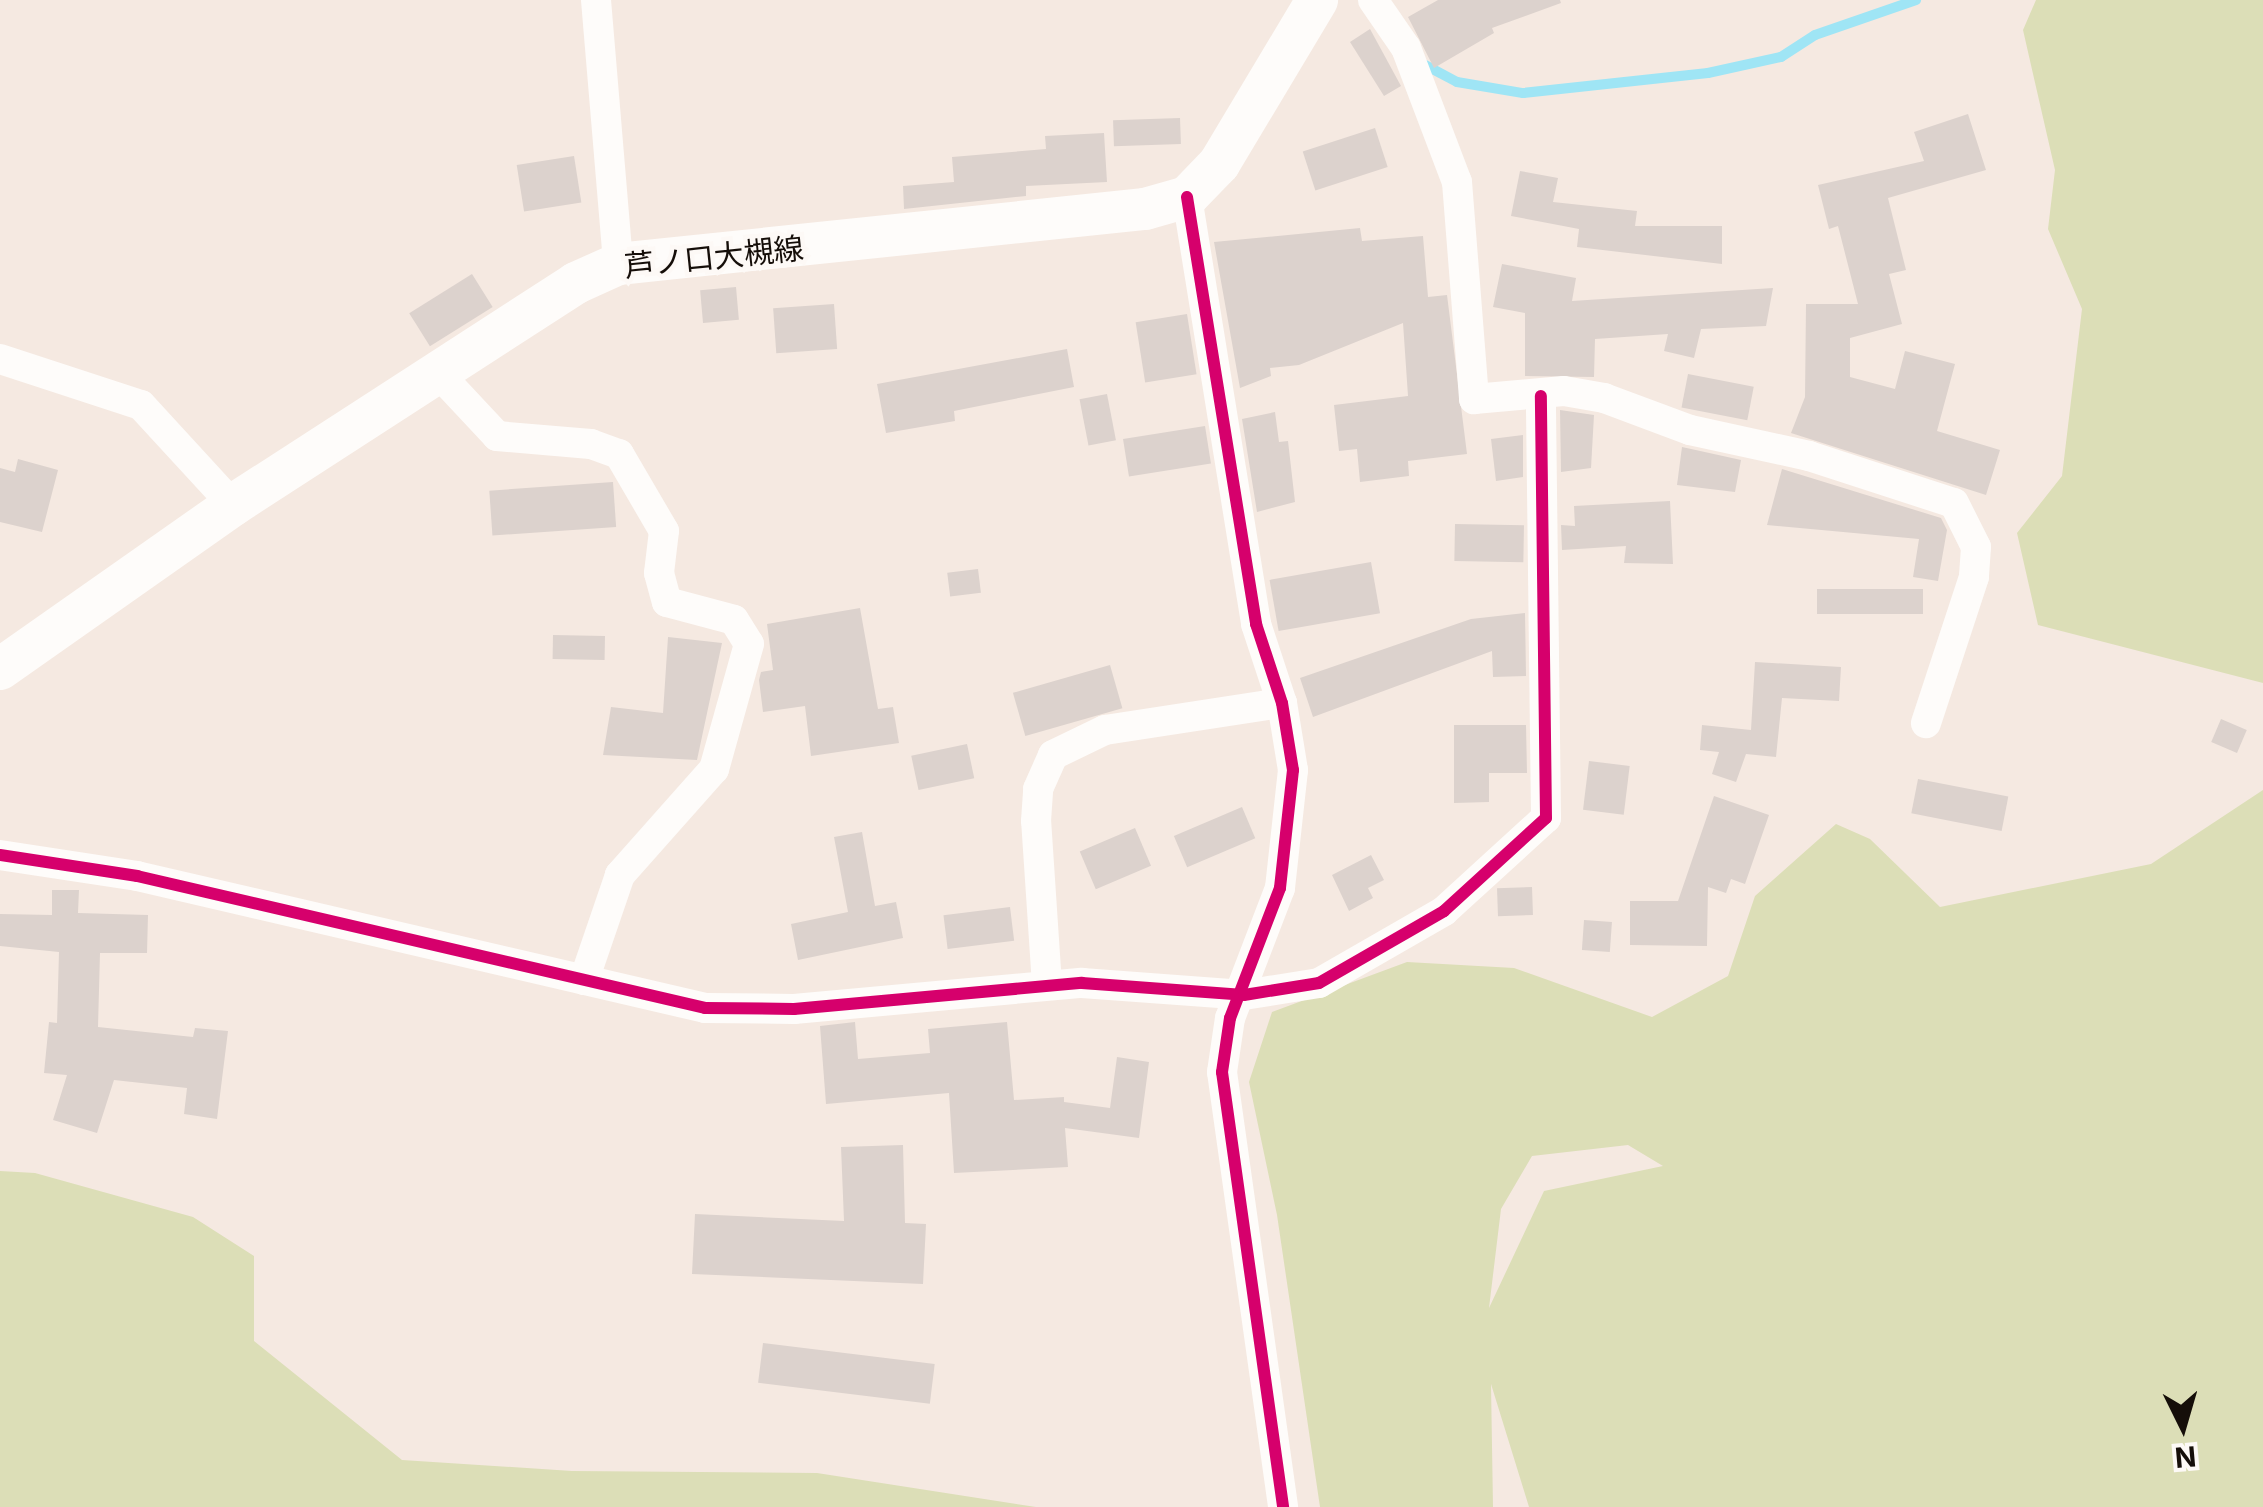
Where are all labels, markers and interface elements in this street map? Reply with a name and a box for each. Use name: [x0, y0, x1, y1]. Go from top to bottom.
street label: 芦ノ口大槻線: [623, 230, 805, 284]
north arrow: [2133, 1377, 2233, 1477]
text: N: [2174, 1439, 2198, 1475]

